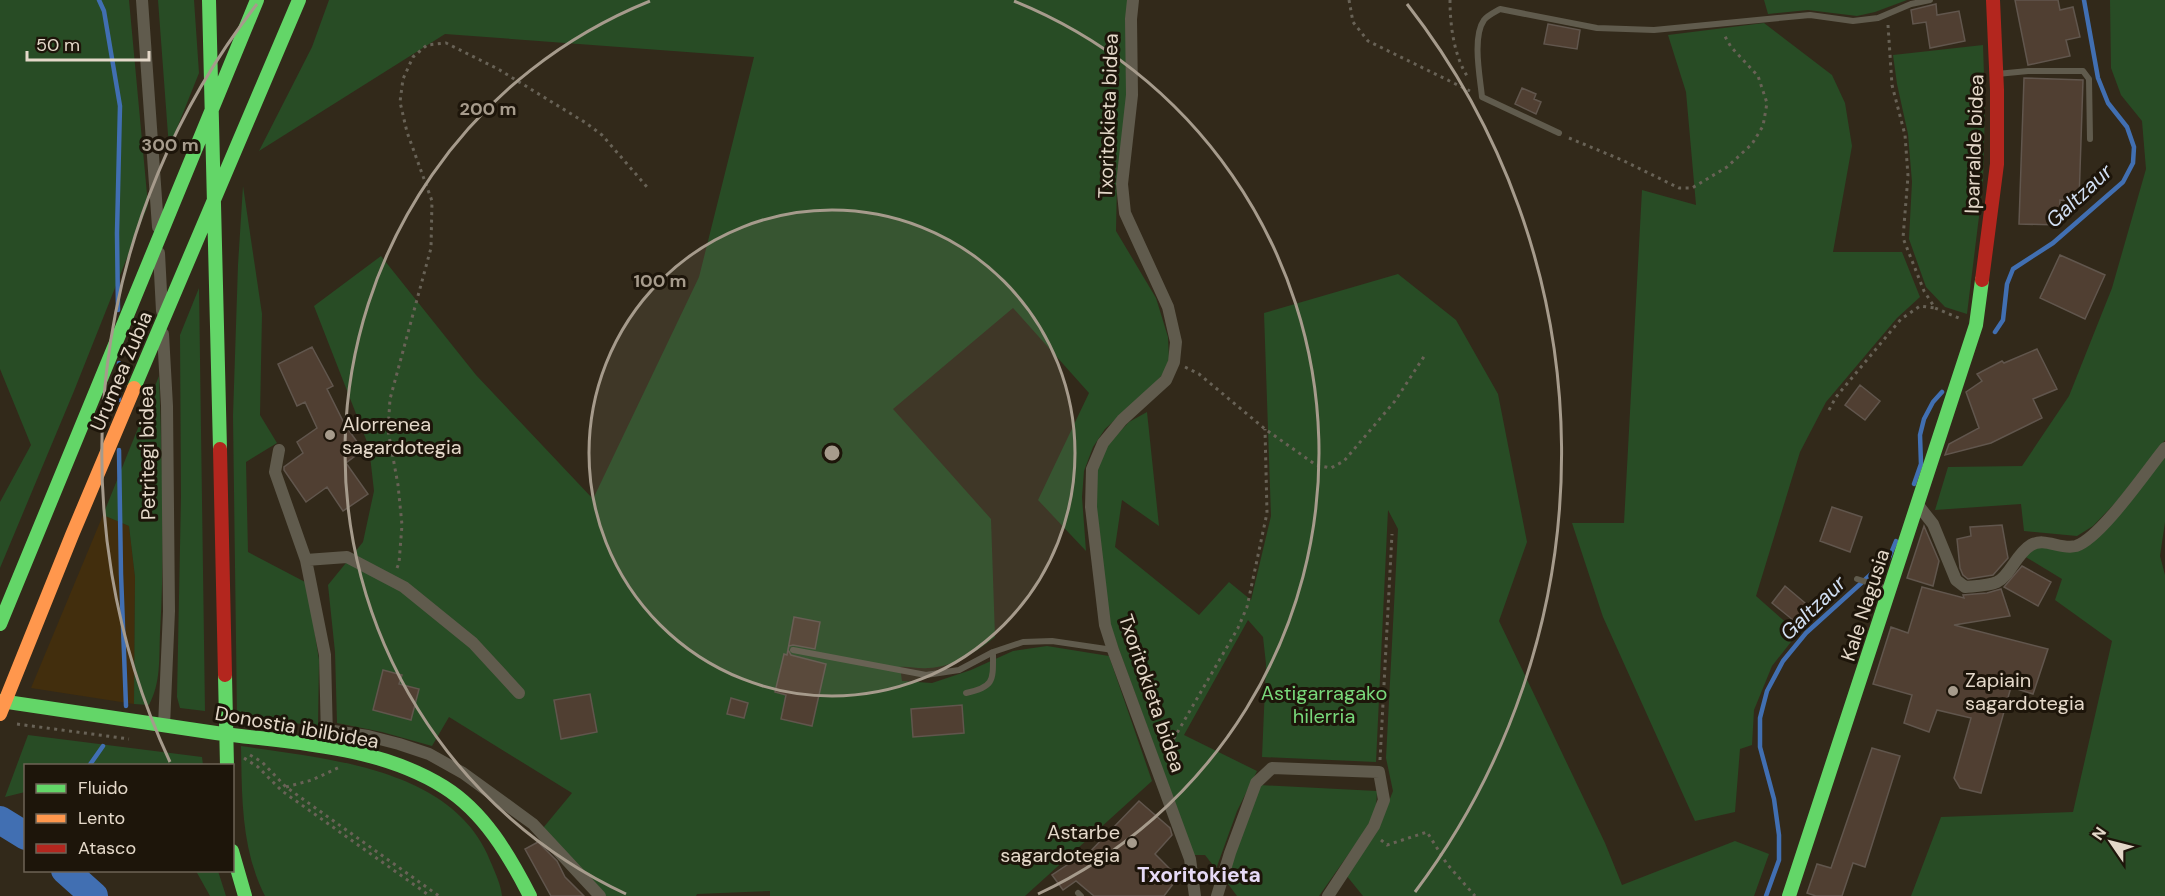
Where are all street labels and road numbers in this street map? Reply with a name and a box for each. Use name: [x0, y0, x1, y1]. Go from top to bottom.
street label: Txoritokieta bidea: [1092, 33, 1124, 199]
street label: Iparralde bidea: [1959, 74, 1989, 214]
street label: Urumea Zubia: [84, 307, 158, 435]
street label: Petritegi bidea: [133, 386, 161, 520]
street label: Kale Nagusia: [1835, 546, 1895, 664]
street label: Txoritokieta bidea: [1113, 611, 1191, 775]
street label: Donostia ibilbidea: [213, 700, 381, 754]

